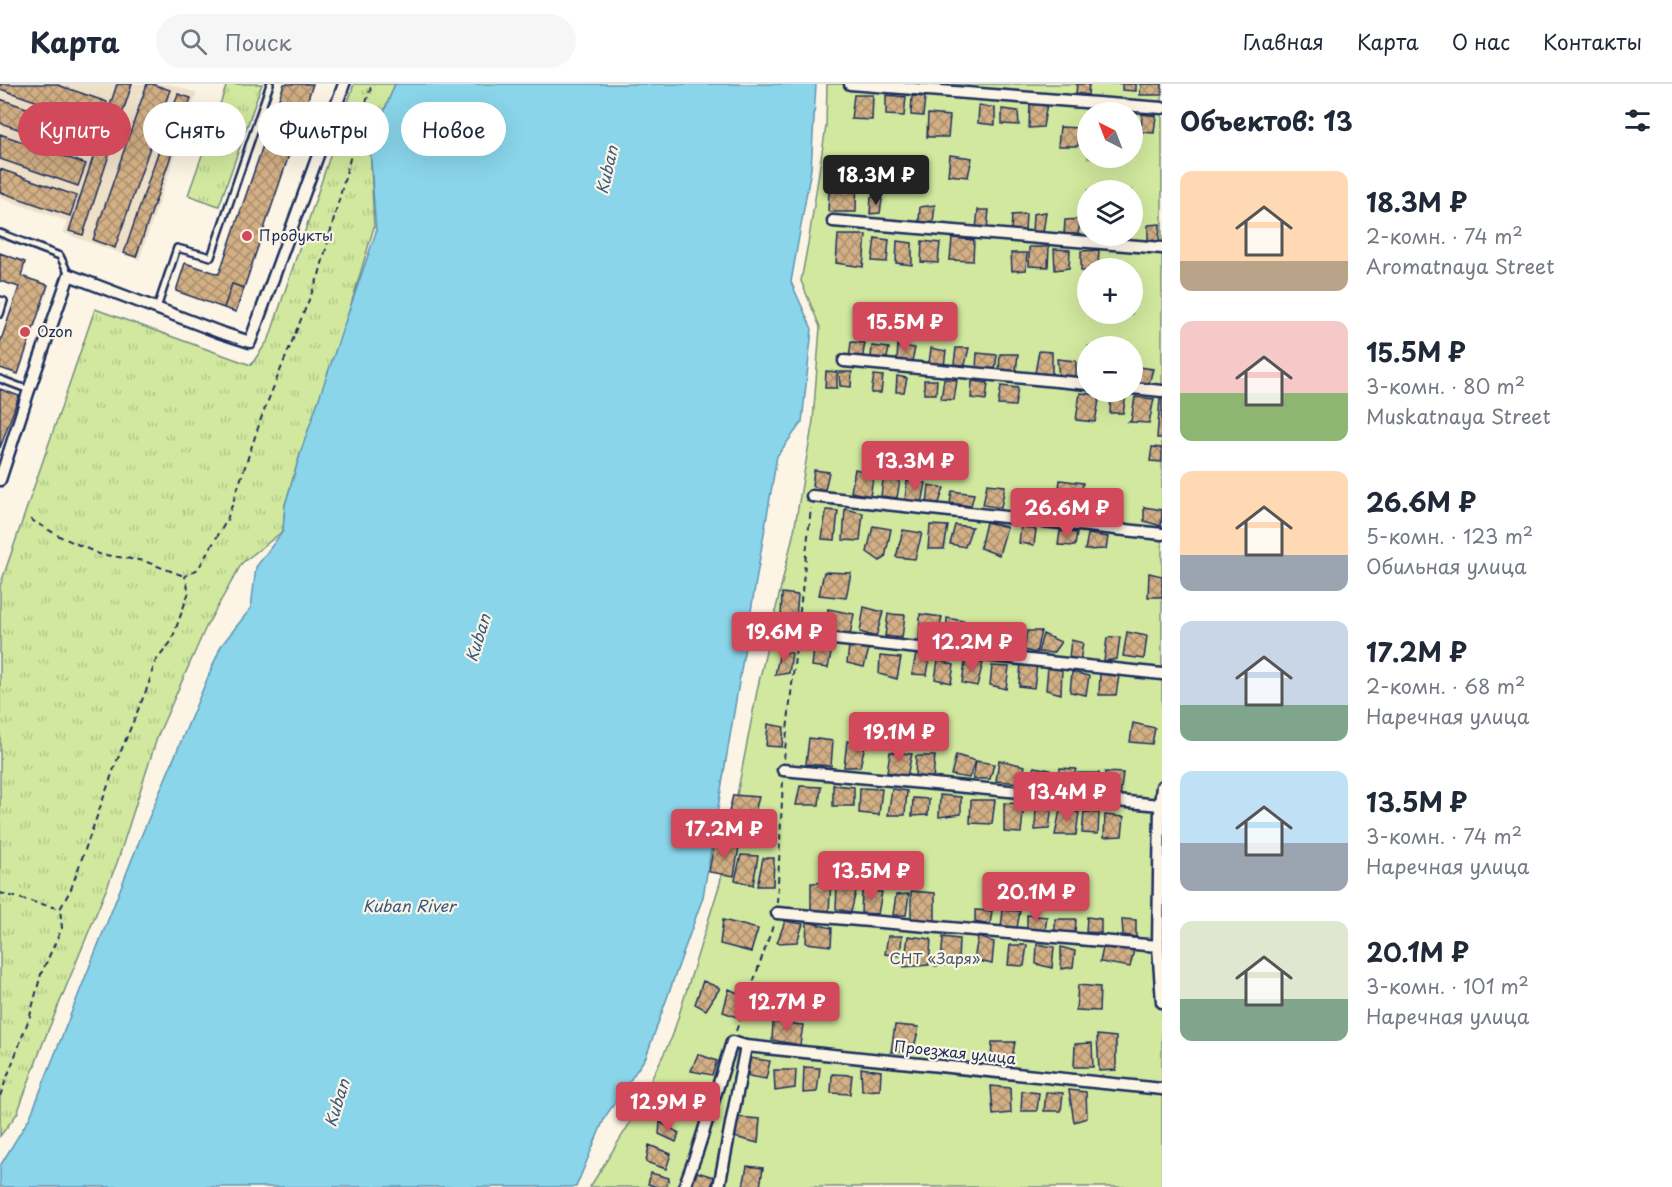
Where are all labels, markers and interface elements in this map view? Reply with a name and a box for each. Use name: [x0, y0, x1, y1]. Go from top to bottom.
search box: [156, 14, 576, 68]
text: Карта: [30, 20, 120, 63]
icon: search: [177, 25, 210, 58]
text: Поиск: [225, 25, 292, 58]
text: Главная: [1243, 25, 1324, 57]
text: Карта: [1357, 25, 1419, 57]
text: О нас: [1452, 25, 1510, 57]
text: Контакты: [1543, 25, 1642, 57]
text: Объектов: 13: [1180, 101, 1353, 140]
chip: Купить: [18, 102, 131, 156]
chip: Снять: [143, 102, 246, 156]
chip: Фильтры: [258, 102, 389, 156]
chip: Новое: [401, 102, 506, 156]
north arrow: [1077, 102, 1143, 168]
map controls: [1077, 102, 1143, 402]
icon: filters: [1621, 104, 1654, 137]
water label: Kuban: [589, 142, 623, 196]
pin: 18.3M ₽: [821, 155, 931, 206]
text: 18.3M ₽: [837, 159, 915, 189]
button: layers: [1077, 180, 1143, 246]
text: 18.3M ₽: [1366, 182, 1467, 221]
icon: home: [1228, 195, 1300, 267]
text: 2-комн. · 74 m²: [1366, 221, 1523, 251]
place label: Продукты: [259, 223, 333, 246]
marker: Продукты: [240, 229, 254, 243]
text: Aromatnaya Street: [1366, 251, 1554, 281]
button: +: [1077, 258, 1143, 324]
pin: 15.5M ₽: [850, 302, 960, 353]
text: 15.5M ₽: [867, 306, 943, 336]
place label: Ozon: [37, 319, 73, 342]
marker: Ozon: [18, 325, 32, 339]
text: 15.5M ₽: [1366, 332, 1466, 371]
button: −: [1077, 336, 1143, 402]
icon: home: [1228, 345, 1300, 417]
text: 3-комн. · 80 m²: [1366, 371, 1525, 401]
text: Muskatnaya Street: [1366, 401, 1551, 431]
pin: 13.3M ₽: [860, 441, 970, 492]
text: 13.3M ₽: [876, 445, 954, 475]
text: 26.6M ₽: [1366, 482, 1476, 521]
pin: 26.6M ₽: [1012, 488, 1122, 539]
text: 26.6M ₽: [1025, 492, 1109, 522]
icon: home: [1228, 495, 1300, 567]
text: 5-комн. · 123 m²: [1366, 521, 1533, 551]
text: Обильная улица: [1366, 551, 1526, 581]
water label: Kuban: [458, 610, 496, 665]
pin: 19.6M ₽: [729, 612, 839, 663]
text: 19.6M ₽: [746, 616, 822, 646]
pin: 12.2M ₽: [917, 622, 1027, 673]
text: 12.2M ₽: [932, 626, 1012, 656]
text: 17.2M ₽: [1366, 632, 1467, 671]
icon: home: [1228, 645, 1300, 717]
text: 2-комн. · 68 m²: [1366, 671, 1525, 701]
text: Наречная улица: [1366, 701, 1529, 731]
pin: 19.1M ₽: [844, 712, 954, 763]
text: 19.1M ₽: [863, 716, 935, 746]
pin: 13.4M ₽: [1012, 772, 1122, 823]
text: 13.4M ₽: [1028, 776, 1106, 806]
text: 13.5M ₽: [1366, 782, 1467, 821]
icon: home: [1228, 795, 1300, 867]
pin: 17.2M ₽: [669, 809, 779, 860]
text: 17.2M ₽: [685, 813, 763, 843]
text: 3-комн. · 74 m²: [1366, 821, 1522, 851]
pin: 13.5M ₽: [816, 851, 926, 902]
text: Наречная улица: [1366, 851, 1529, 881]
text: 13.5M ₽: [832, 855, 910, 885]
pin: 20.1M ₽: [981, 872, 1091, 923]
text: 20.1M ₽: [996, 876, 1076, 906]
water label: Kuban River: [363, 893, 458, 917]
text: 20.1M ₽: [1366, 932, 1469, 971]
icon: home: [1228, 945, 1300, 1017]
park label: СНТ «Заря»: [890, 946, 981, 969]
text: 3-комн. · 101 m²: [1366, 971, 1529, 1001]
pin: 12.7M ₽: [732, 982, 842, 1033]
text: 12.7M ₽: [749, 986, 825, 1016]
text: Наречная улица: [1366, 1001, 1529, 1031]
street label: Проезжая улица: [893, 1034, 1018, 1069]
water label: Kuban: [317, 1075, 355, 1130]
pin: 12.9M ₽: [613, 1082, 723, 1133]
text: 12.9M ₽: [630, 1086, 706, 1116]

